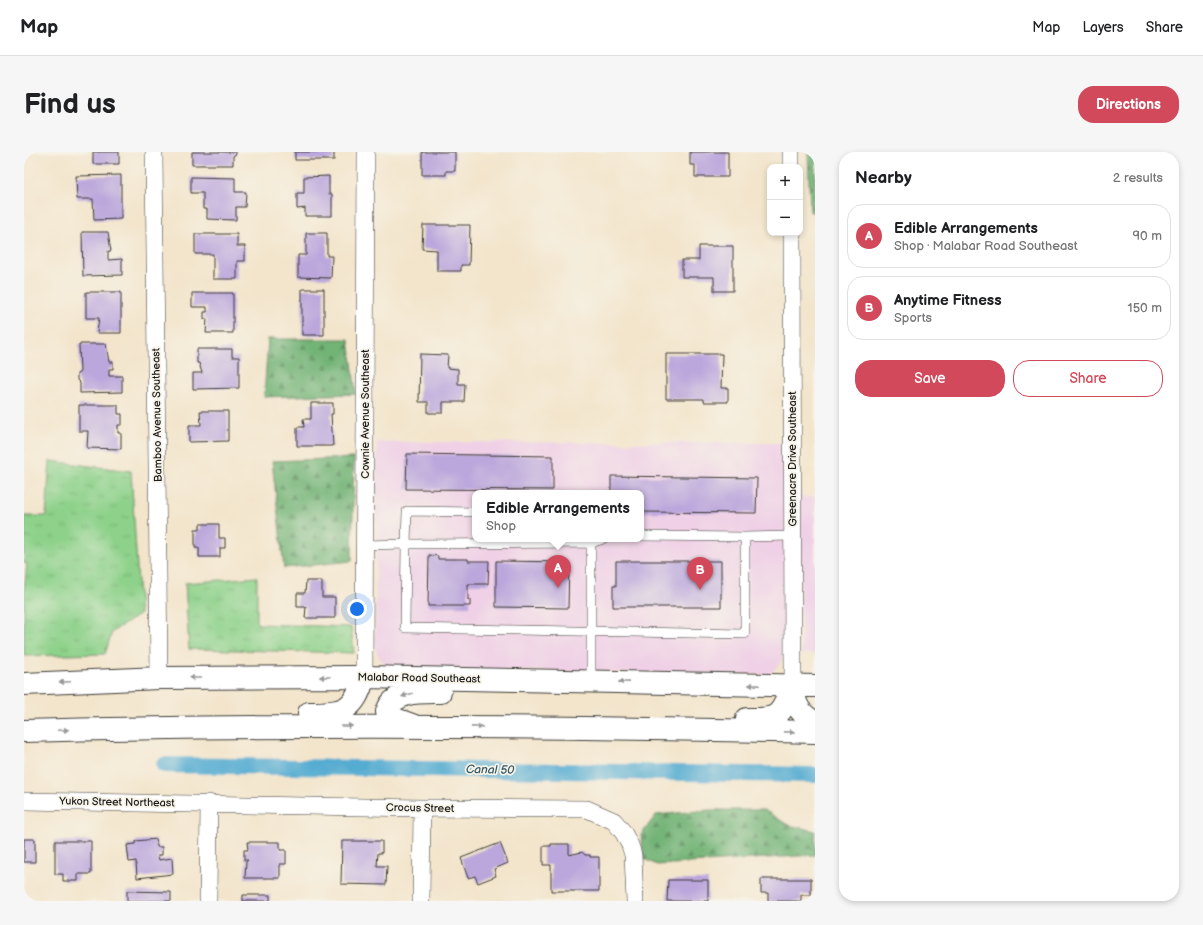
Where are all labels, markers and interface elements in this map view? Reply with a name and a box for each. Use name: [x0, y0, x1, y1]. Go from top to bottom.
text: Map: [20, 16, 58, 39]
text: Map: [1032, 19, 1060, 36]
text: Layers: [1082, 19, 1124, 36]
text: Share: [1146, 19, 1183, 36]
button: Directions: [1078, 86, 1179, 123]
text: Find us: [24, 88, 116, 121]
map controls: [767, 164, 803, 236]
button: +: [767, 164, 803, 200]
text: Nearby: [855, 168, 912, 188]
text: 2 results: [1113, 170, 1163, 186]
button: −: [767, 200, 803, 236]
text: Edible Arrangements: [894, 219, 1038, 238]
text: A: [865, 228, 873, 244]
text: 90 m: [1133, 228, 1162, 244]
text: Shop · Malabar Road Southeast: [894, 238, 1078, 254]
text: Anytime Fitness: [894, 291, 1002, 310]
text: B: [864, 300, 874, 316]
text: 150 m: [1128, 300, 1162, 316]
text: Sports: [894, 310, 932, 326]
street label: Bamboo Avenue Southeast: [149, 347, 165, 482]
street label: Cownie Avenue Southeast: [359, 349, 372, 479]
button: Save: [855, 360, 1005, 397]
button: Share: [1013, 360, 1163, 397]
street label: Greenacre Drive Southeast: [786, 391, 799, 527]
popup: [472, 490, 644, 542]
text: Edible Arrangements: [486, 499, 630, 518]
text: Shop: [486, 518, 516, 534]
pin: A: [545, 555, 571, 588]
pin: B: [687, 557, 713, 590]
your location: [347, 599, 367, 619]
street label: Malabar Road Southeast: [357, 670, 481, 686]
one-way arrow: [318, 674, 331, 680]
one-way arrow: [188, 675, 201, 681]
one-way arrow: [58, 679, 71, 685]
one-way arrow: [617, 679, 630, 685]
one-way arrow: [747, 682, 760, 688]
one-way arrow: [400, 692, 412, 698]
one-way arrow: [341, 723, 354, 729]
one-way arrow: [471, 724, 484, 730]
one-way arrow: [57, 726, 69, 733]
one-way arrow: [783, 728, 795, 735]
water label: Canal 50: [466, 762, 514, 778]
street label: Yukon Street Northeast: [58, 794, 175, 810]
street label: Crocus Street: [386, 801, 455, 815]

